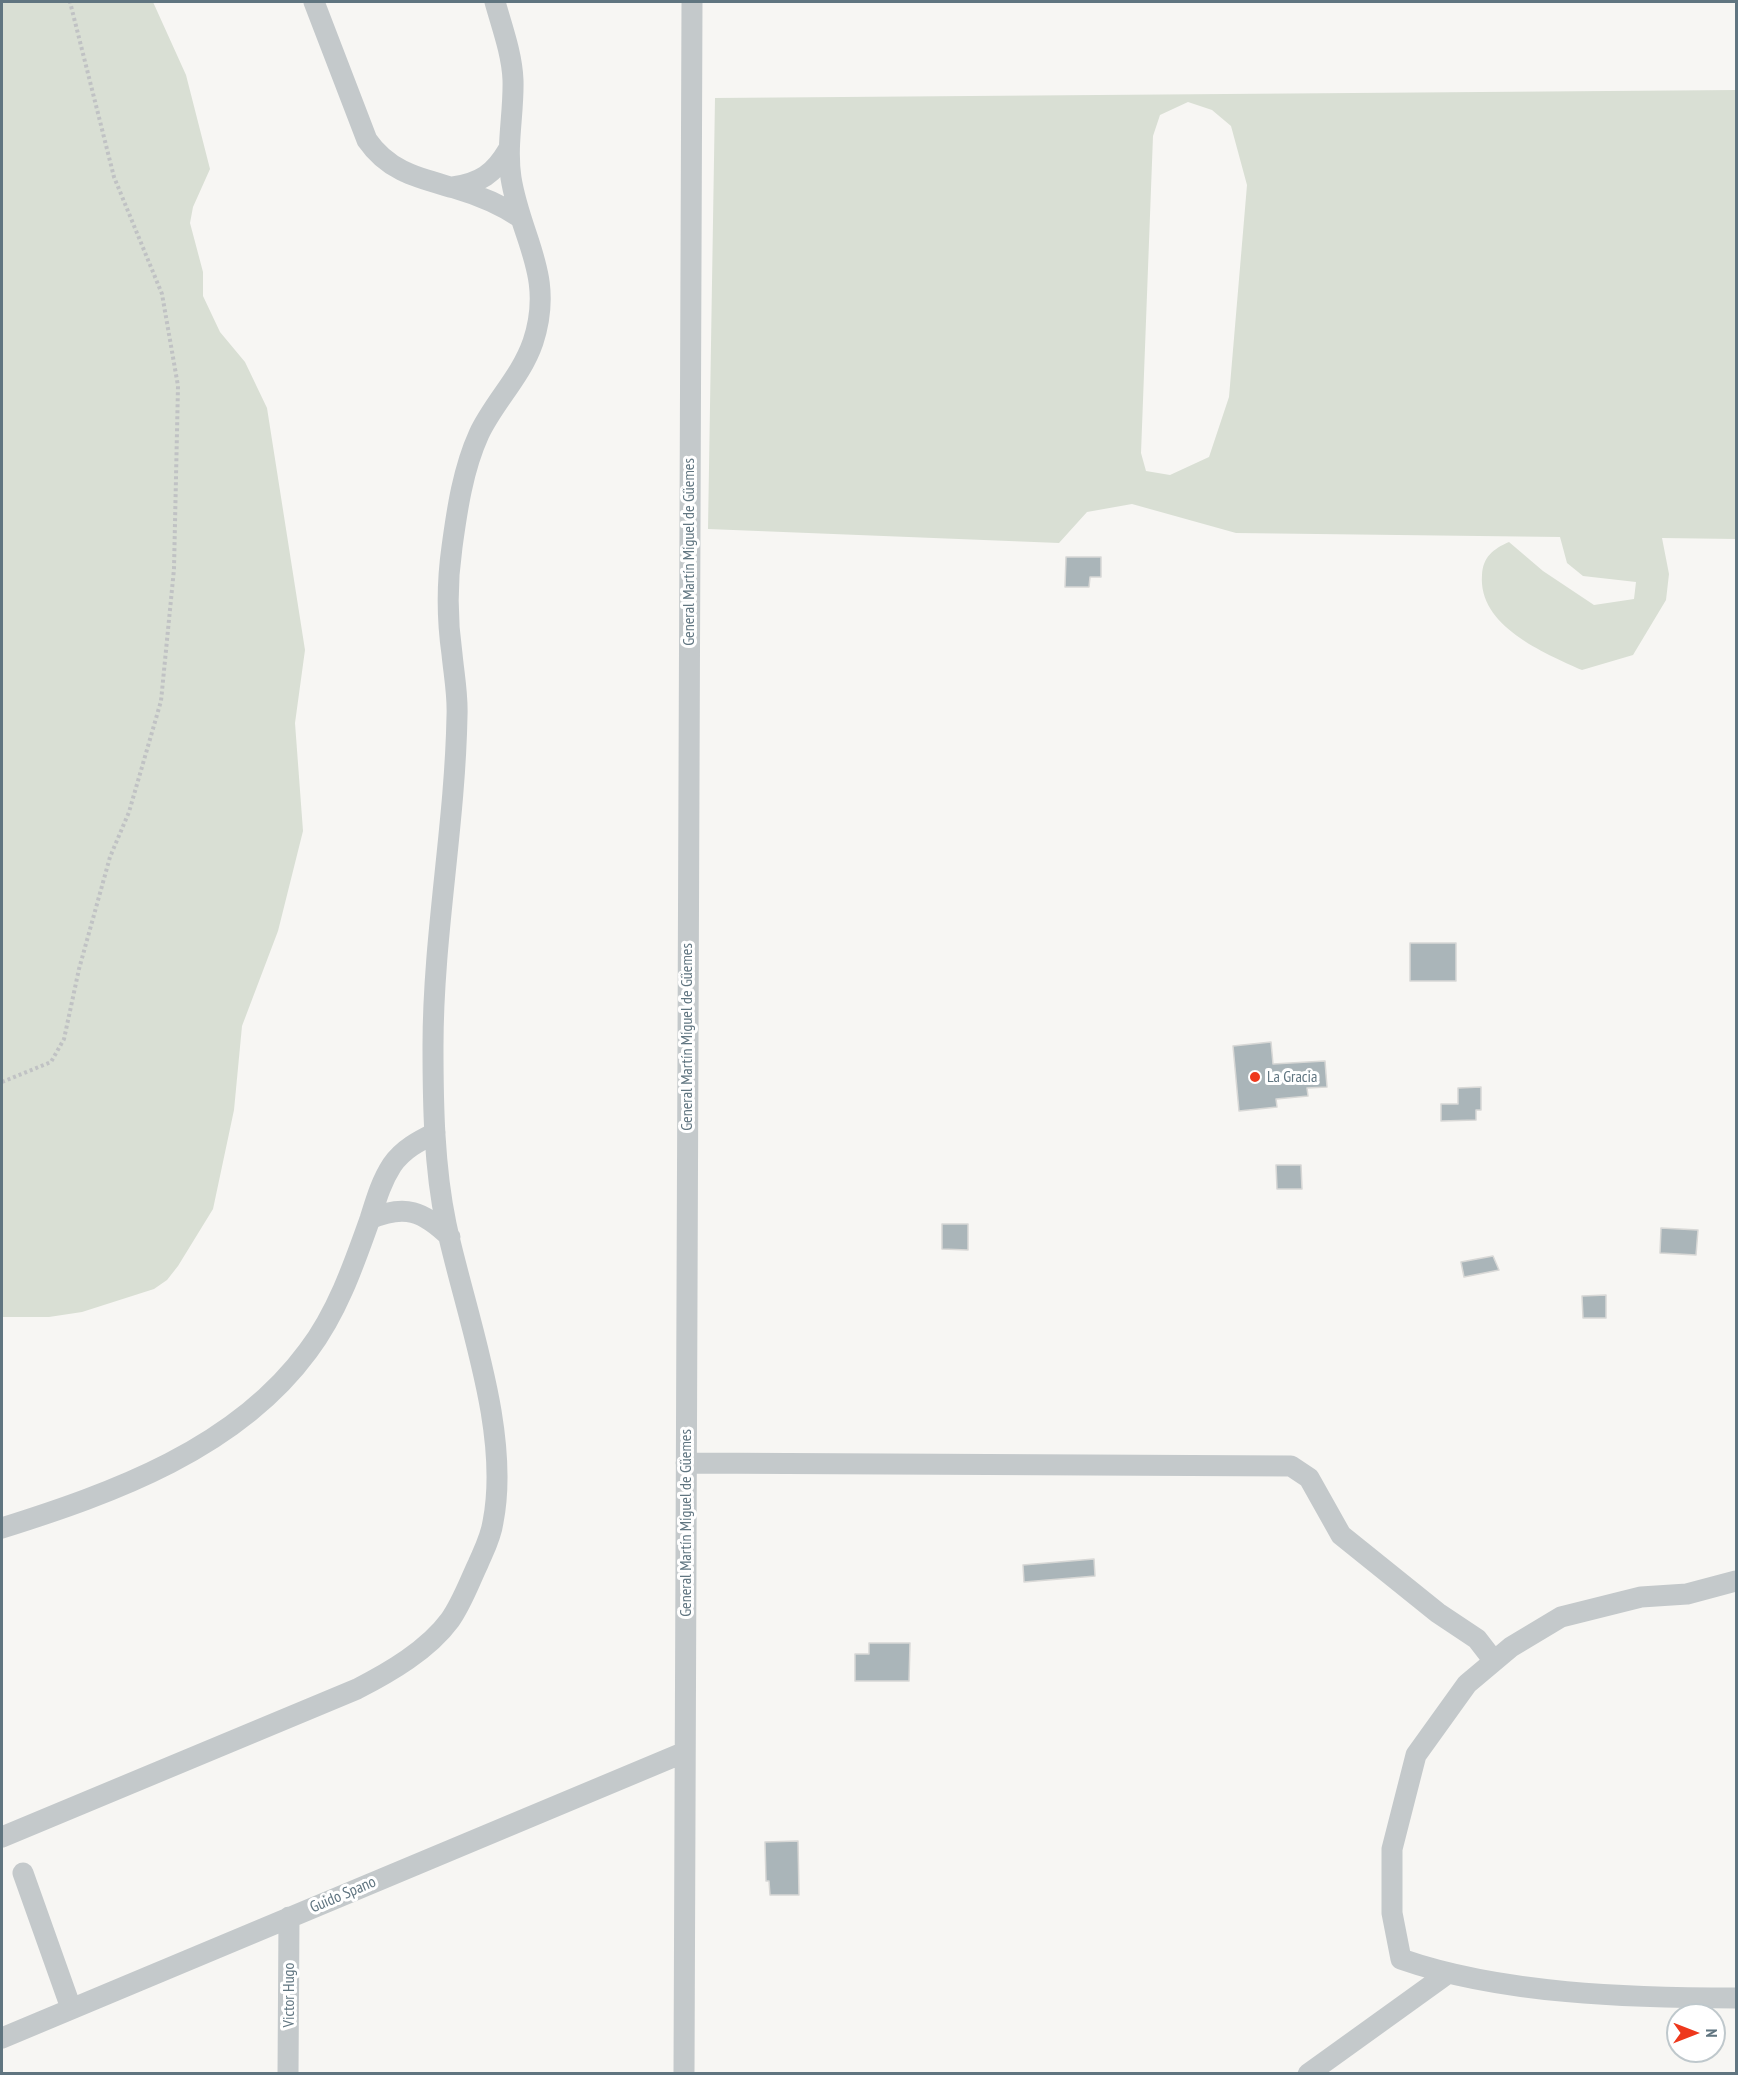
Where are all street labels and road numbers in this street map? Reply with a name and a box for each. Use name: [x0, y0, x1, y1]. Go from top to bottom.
street label: General Martín Miguel de Güemes: [679, 458, 699, 646]
street label: General Martín Miguel de Güemes: [677, 943, 697, 1131]
street label: General Martín Miguel de Güemes: [676, 1429, 696, 1617]
street label: Guido Spano: [307, 1873, 379, 1917]
street label: Victor Hugo: [279, 1963, 299, 2027]

